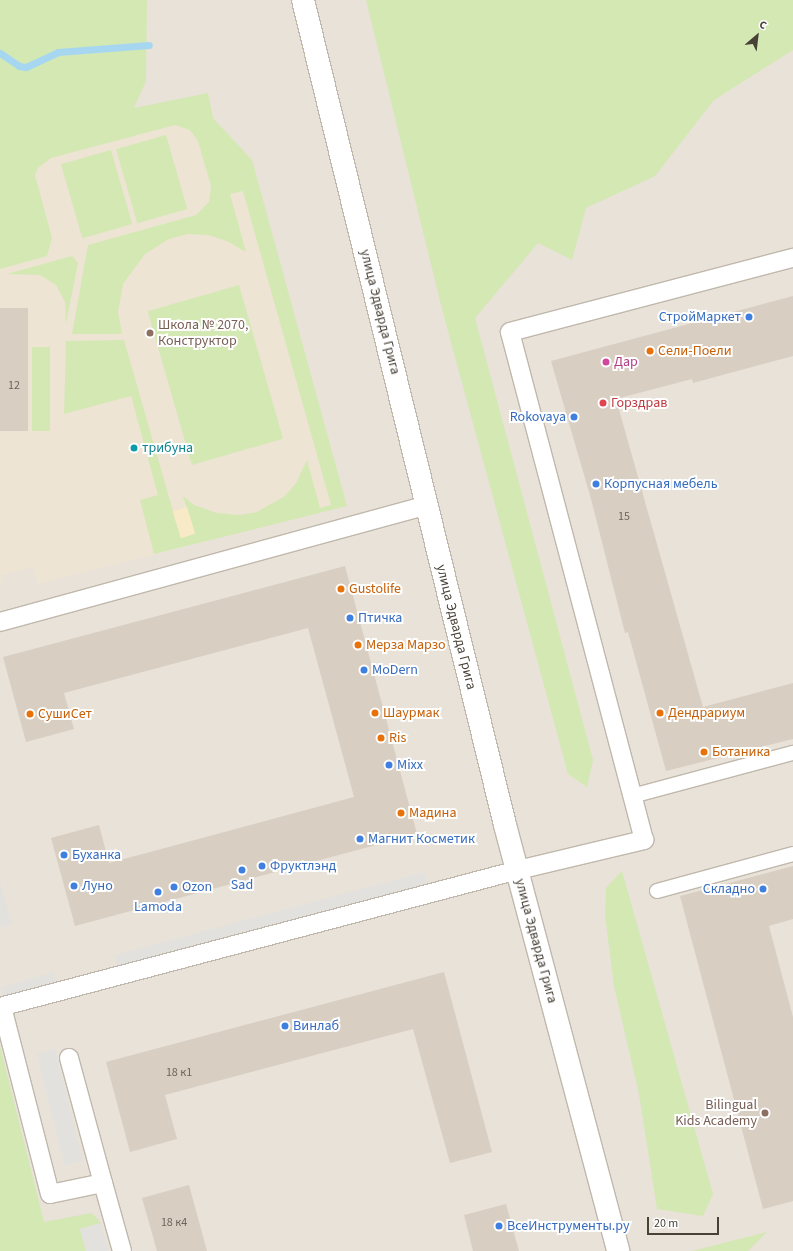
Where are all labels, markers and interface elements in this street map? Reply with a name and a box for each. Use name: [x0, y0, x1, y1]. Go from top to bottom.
north arrow: [737, 16, 777, 56]
text: С: [757, 17, 769, 33]
street label: улица Эдварда Грига: [356, 248, 404, 376]
place label: СтройМаркет: [659, 309, 741, 325]
marker: СтройМаркет: [744, 312, 754, 322]
place label: Школа № 2070, Конструктор: [158, 317, 248, 350]
marker: Школа № 2070, Конструктор: [145, 328, 155, 338]
place label: Сели-Поели: [658, 343, 732, 359]
marker: Сели-Поели: [645, 346, 655, 356]
place label: Дар: [614, 354, 638, 370]
marker: Дар: [601, 357, 611, 367]
house number: 12: [8, 379, 20, 393]
place label: Горздрав: [611, 395, 667, 411]
marker: Горздрав: [598, 398, 608, 408]
place label: Rokovaya: [510, 409, 566, 425]
marker: Rokovaya: [569, 412, 579, 422]
place label: трибуна: [142, 440, 193, 456]
marker: трибуна: [129, 443, 139, 453]
place label: Корпусная мебель: [604, 476, 718, 492]
marker: Корпусная мебель: [591, 479, 601, 489]
house number: 15: [618, 510, 630, 524]
street label: улица Эдварда Грига: [432, 563, 480, 691]
place label: Gustolife: [349, 581, 401, 597]
marker: Gustolife: [336, 584, 346, 594]
place label: Птичка: [358, 610, 402, 626]
marker: Птичка: [345, 613, 355, 623]
place label: Мерза Марзо: [366, 637, 446, 653]
marker: Мерза Марзо: [353, 640, 363, 650]
place label: MoDern: [372, 662, 418, 678]
marker: MoDern: [359, 665, 369, 675]
place label: Шаурмак: [383, 705, 439, 721]
place label: Дендрариум: [668, 705, 745, 721]
place label: СушиСет: [38, 706, 92, 722]
marker: Шаурмак: [370, 708, 380, 718]
marker: Дендрариум: [655, 708, 665, 718]
marker: СушиСет: [25, 709, 35, 719]
place label: Ris: [389, 730, 406, 746]
marker: Ris: [376, 733, 386, 743]
place label: Ботаника: [712, 744, 770, 760]
marker: Ботаника: [699, 747, 709, 757]
place label: Mixx: [397, 757, 423, 773]
marker: Mixx: [384, 760, 394, 770]
place label: Мадина: [409, 805, 457, 821]
marker: Мадина: [396, 808, 406, 818]
place label: Магнит Косметик: [368, 831, 475, 847]
marker: Магнит Косметик: [355, 834, 365, 844]
place label: Буханка: [72, 847, 121, 863]
marker: Буханка: [59, 850, 69, 860]
place label: Фруктлэнд: [270, 858, 336, 874]
marker: Фруктлэнд: [257, 861, 267, 871]
marker: Sad: [237, 865, 247, 875]
place label: Sad: [231, 877, 253, 893]
street label: улица Эдварда Грига: [511, 877, 561, 1005]
place label: Луно: [82, 878, 113, 894]
place label: Ozon: [182, 879, 212, 895]
marker: Луно: [69, 881, 79, 891]
place label: Складно: [703, 881, 755, 897]
marker: Ozon: [169, 882, 179, 892]
marker: Складно: [758, 884, 768, 894]
marker: Lamoda: [153, 887, 163, 897]
place label: Lamoda: [134, 899, 182, 915]
place label: Винлаб: [293, 1018, 339, 1034]
marker: Винлаб: [280, 1021, 290, 1031]
house number: 18 к1: [166, 1066, 192, 1080]
place label: Bilingual Kids Academy: [675, 1097, 757, 1130]
marker: Bilingual Kids Academy: [760, 1108, 770, 1118]
scale bar: [649, 1209, 721, 1235]
text: 20 m: [654, 1215, 678, 1232]
house number: 18 к4: [161, 1216, 187, 1230]
place label: ВсеИнструменты.ру: [507, 1218, 630, 1234]
marker: ВсеИнструменты.ру: [494, 1221, 504, 1231]

